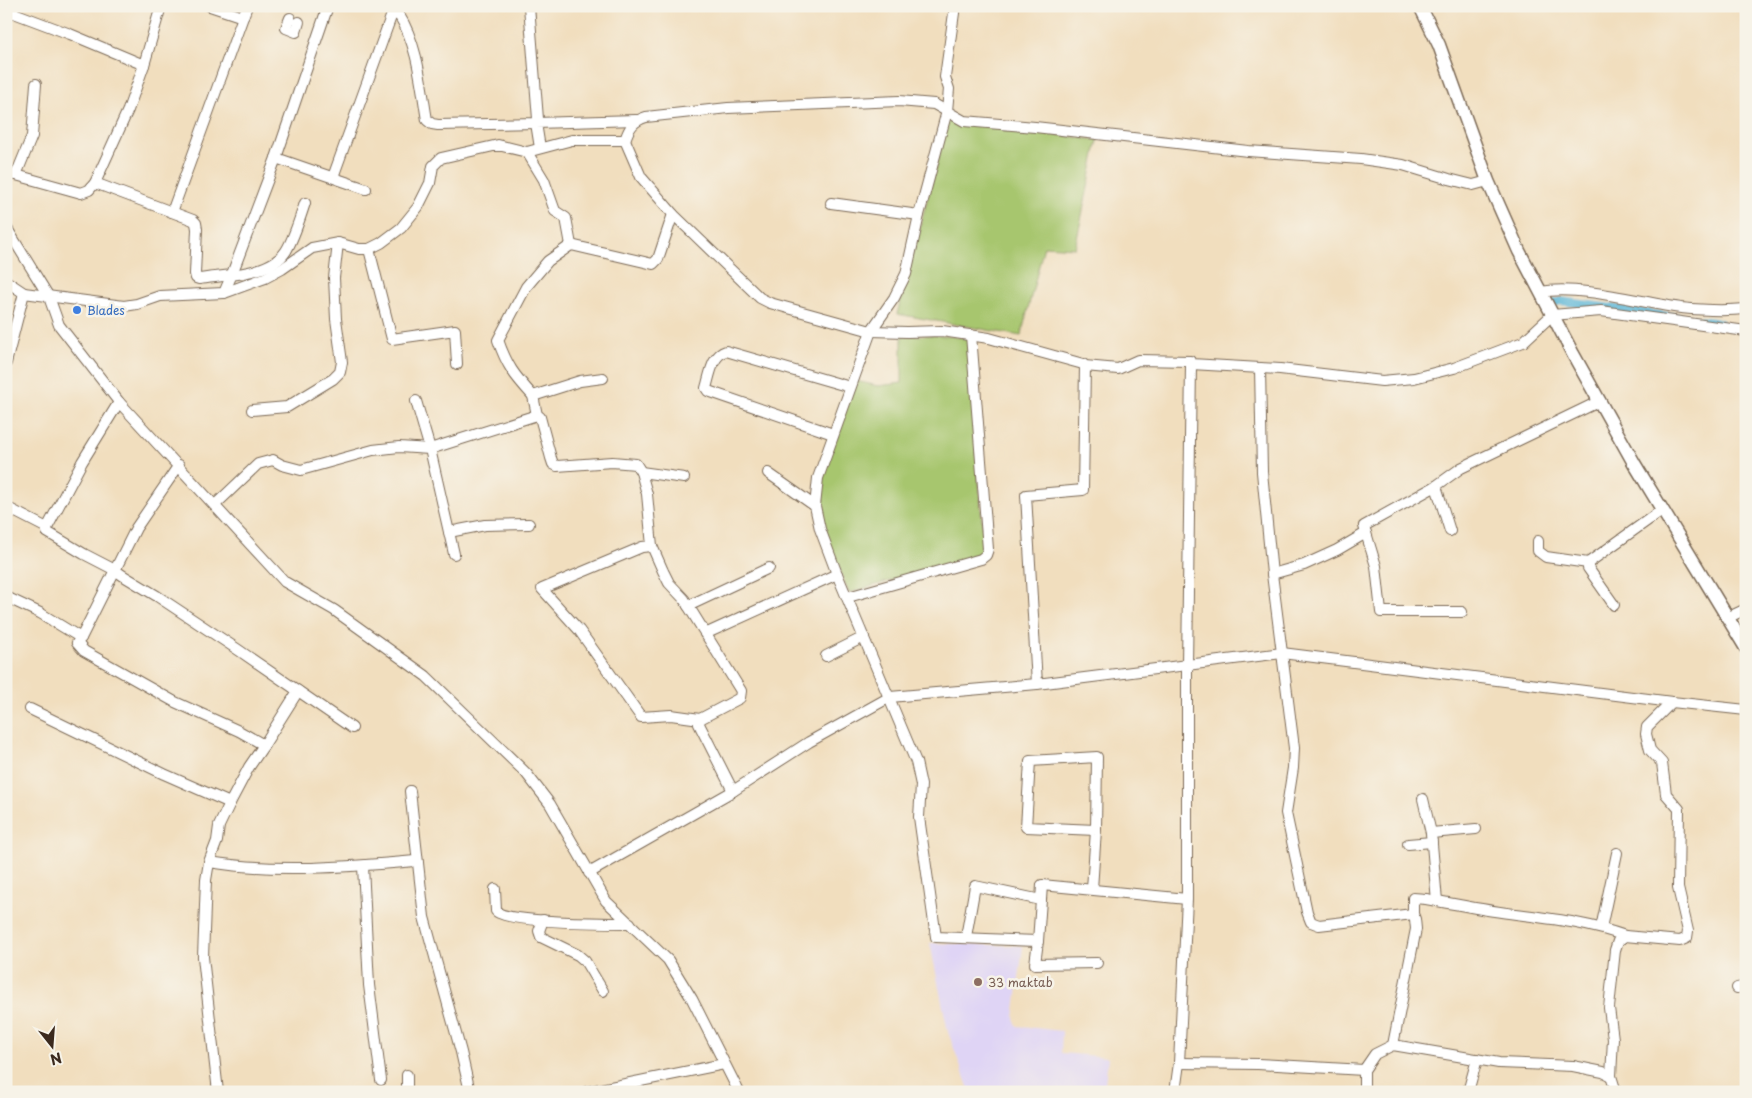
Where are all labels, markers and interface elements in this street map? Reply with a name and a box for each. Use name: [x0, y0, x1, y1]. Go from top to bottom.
place label: Blades: [87, 301, 125, 319]
marker: Blades: [71, 304, 83, 316]
place label: 33 maktab: [988, 973, 1053, 991]
marker: 33 maktab: [972, 976, 984, 988]
north arrow: [28, 1020, 78, 1070]
text: N: [48, 1047, 64, 1071]

